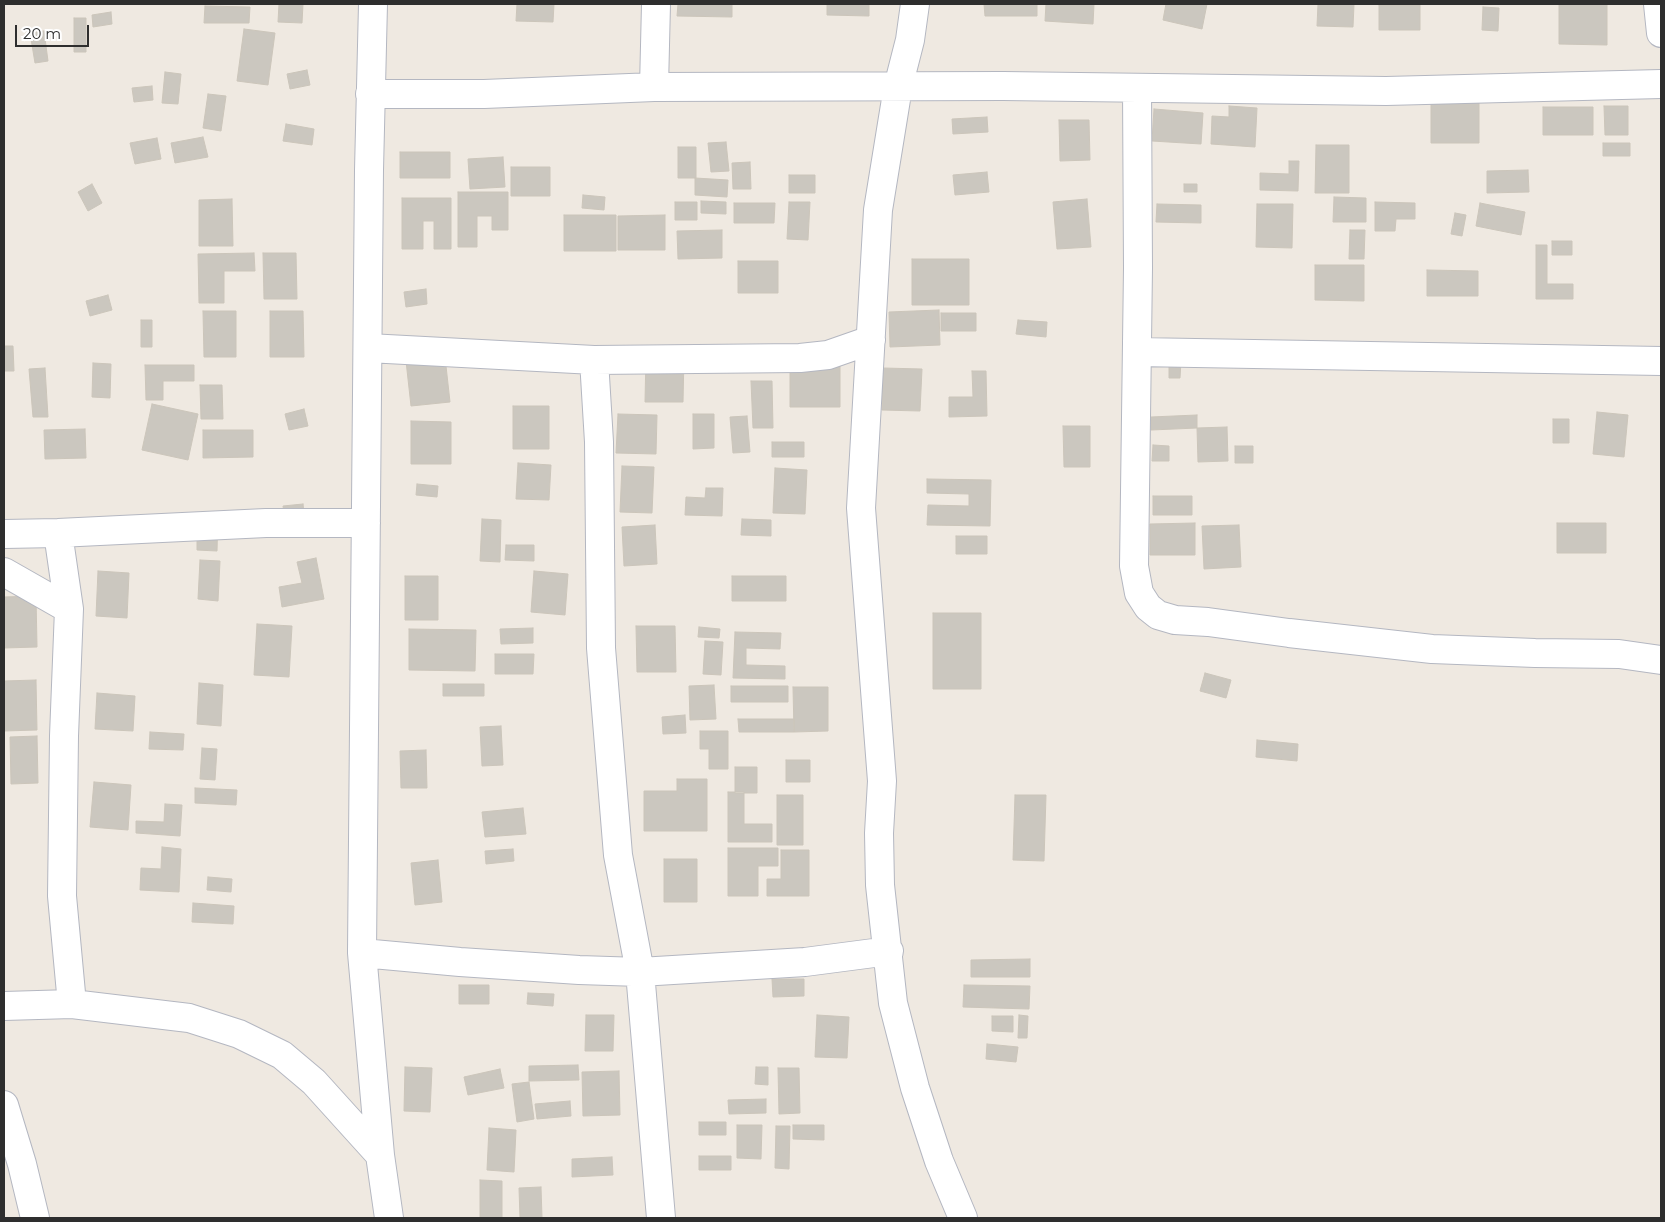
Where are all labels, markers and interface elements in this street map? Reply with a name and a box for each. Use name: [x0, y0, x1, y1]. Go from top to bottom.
scale bar: [18, 15, 91, 47]
text: 20 m: [23, 24, 61, 43]

